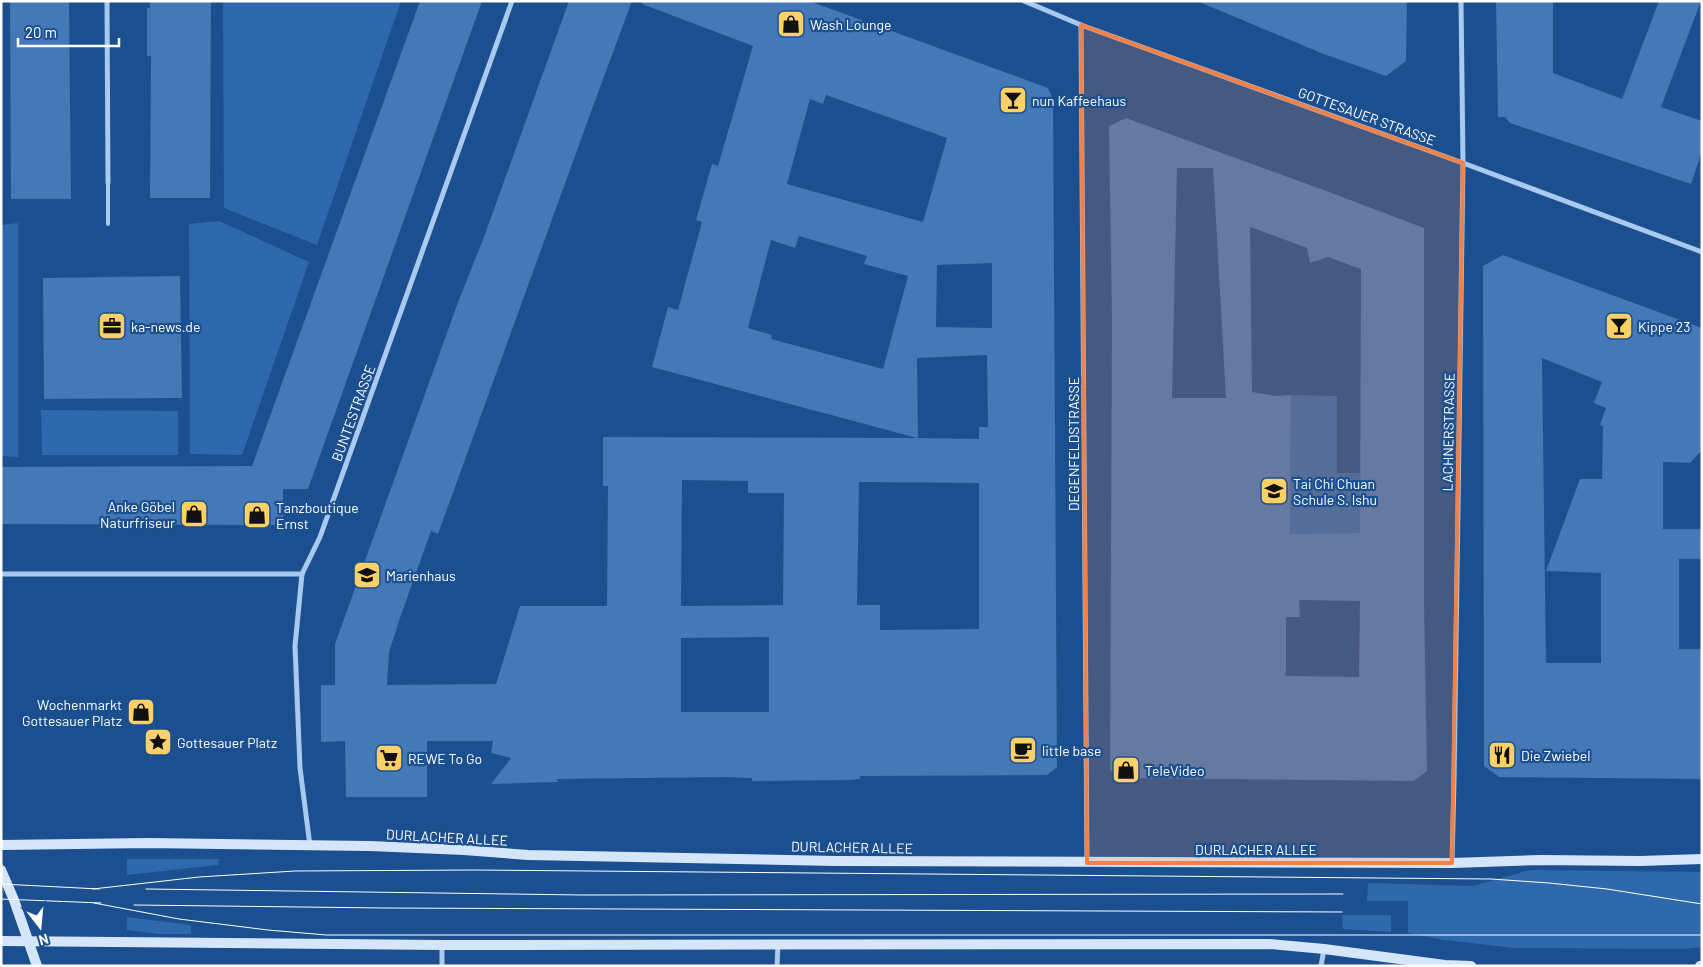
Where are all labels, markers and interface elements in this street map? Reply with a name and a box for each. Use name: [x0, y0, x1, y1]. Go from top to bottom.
shop icon: Wash Lounge: [776, 9, 806, 39]
scale bar: [18, 15, 119, 47]
place label: Wash Lounge: [810, 16, 891, 33]
text: 20 m: [25, 23, 57, 41]
street label: GOTTESAUER STRASSE: [1296, 83, 1438, 149]
bar icon: nun Kaffeehaus: [998, 85, 1028, 115]
place label: nun Kaffeehaus: [1032, 92, 1126, 109]
office icon: ka-news.de: [97, 311, 127, 341]
bar icon: Kippe 23: [1604, 311, 1634, 341]
place label: ka-news.de: [131, 318, 200, 335]
place label: Kippe 23: [1638, 318, 1690, 335]
street label: BUNTESTRASSE: [328, 362, 378, 464]
street label: LACHNERSTRASSE: [1438, 373, 1458, 491]
street label: DEGENFELDSTRASSE: [1065, 377, 1082, 511]
place label: Tai Chi Chuan Schule S. Ishu: [1293, 475, 1377, 508]
school or university icon: Tai Chi Chuan Schule S. Ishu: [1259, 476, 1289, 506]
place label: Anke Göbel Naturfriseur: [100, 498, 175, 531]
shop icon: Anke Göbel Naturfriseur: [179, 499, 209, 529]
place label: Tanzboutique Ernst: [276, 499, 359, 532]
shop icon: Tanzboutique Ernst: [242, 500, 272, 530]
school or university icon: Marienhaus: [352, 560, 382, 590]
place label: Marienhaus: [386, 567, 456, 584]
place label: Wochenmarkt Gottesauer Platz: [22, 696, 122, 729]
shop icon: Wochenmarkt Gottesauer Platz: [126, 697, 156, 727]
place icon: Gottesauer Platz: [143, 727, 173, 757]
place label: Gottesauer Platz: [177, 734, 277, 751]
cafe icon: little base: [1008, 735, 1038, 765]
restaurant icon: Die Zwiebel: [1487, 740, 1517, 770]
place label: little base: [1042, 742, 1101, 759]
supermarket icon: REWE To Go: [374, 743, 404, 773]
place label: Die Zwiebel: [1521, 747, 1591, 764]
place label: REWE To Go: [408, 750, 482, 767]
shop icon: TeleVideo: [1111, 755, 1141, 785]
place label: TeleVideo: [1145, 762, 1205, 779]
street label: DURLACHER ALLEE: [386, 825, 508, 849]
street label: DURLACHER ALLEE: [791, 837, 913, 857]
street label: DURLACHER ALLEE: [1195, 841, 1317, 858]
north arrow: [15, 902, 65, 952]
text: N: [37, 931, 51, 949]

